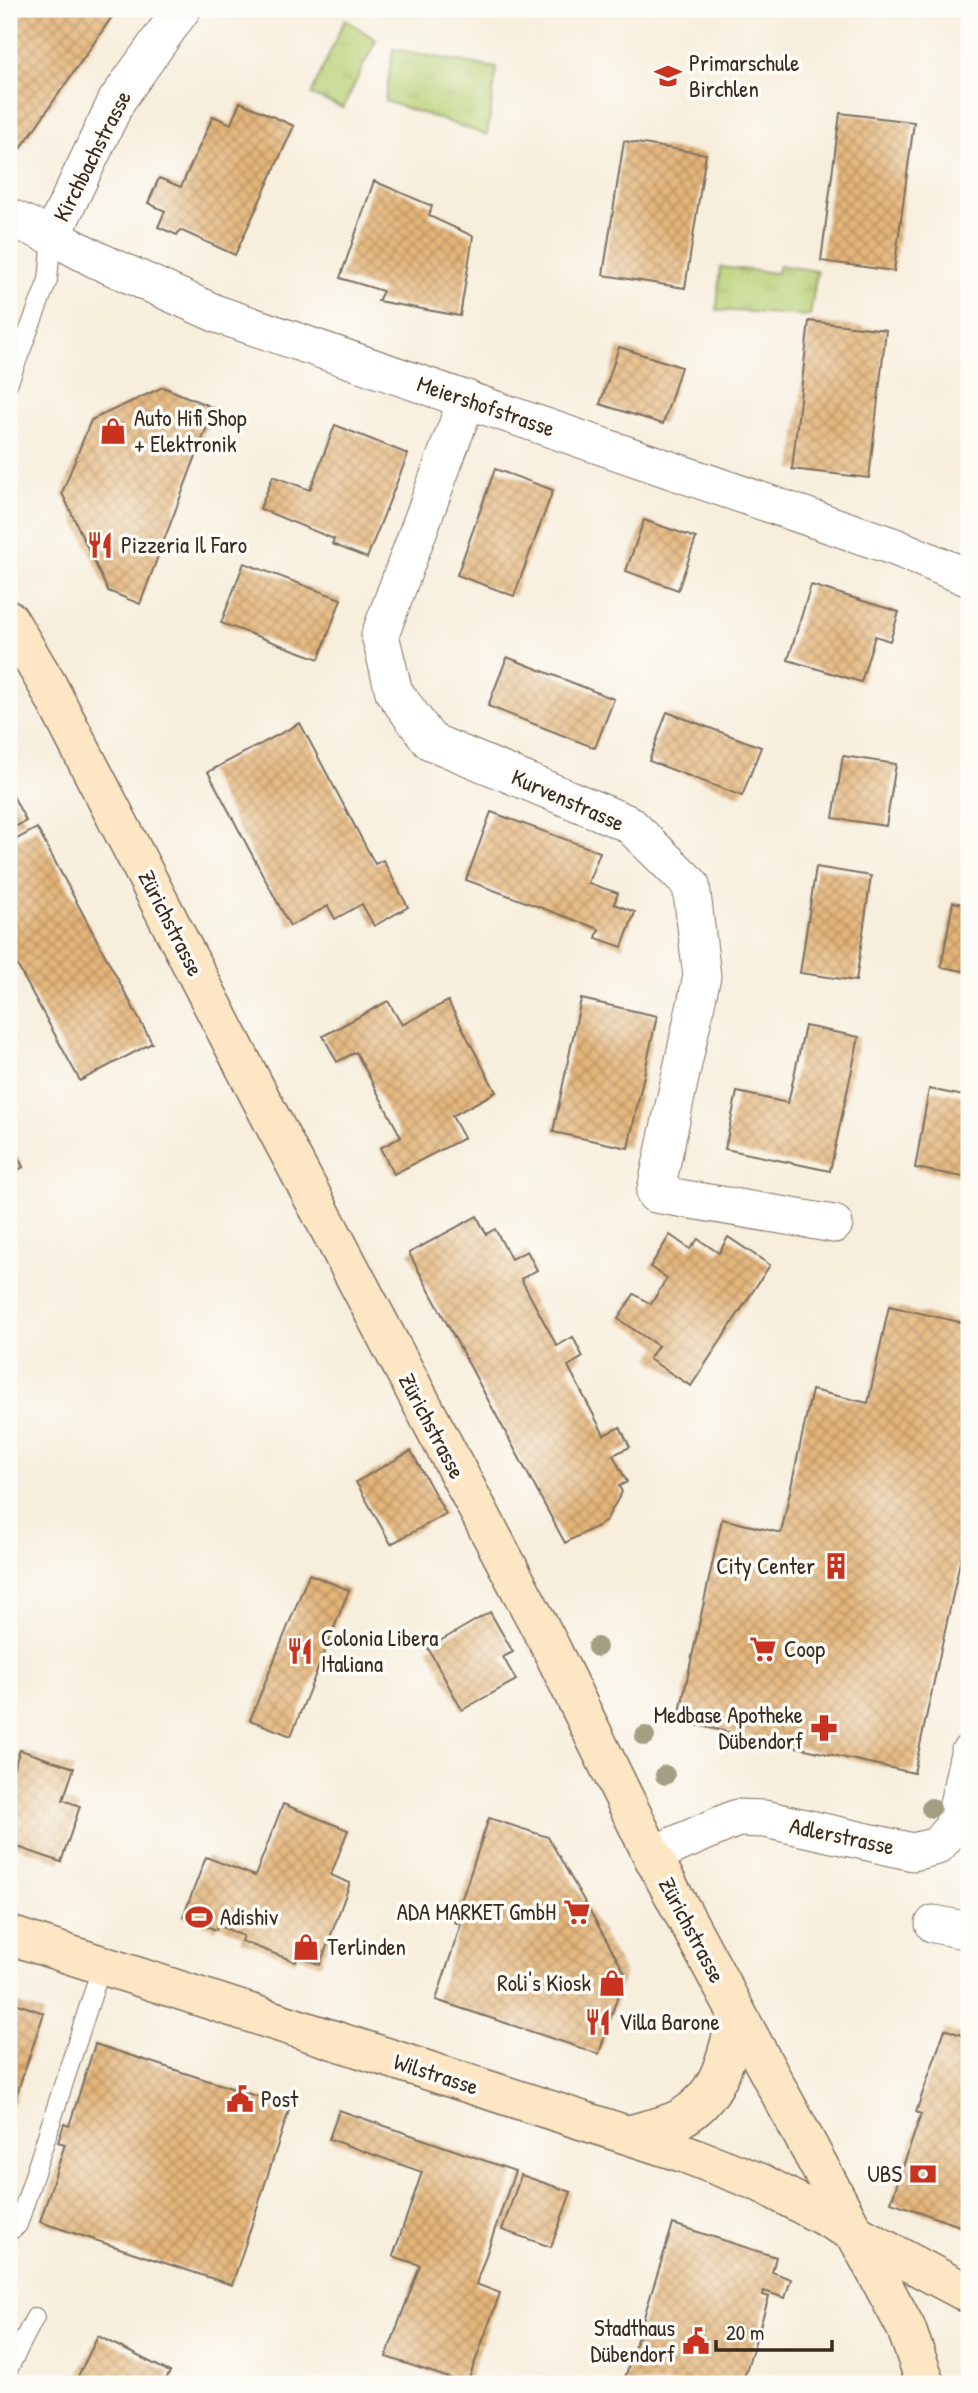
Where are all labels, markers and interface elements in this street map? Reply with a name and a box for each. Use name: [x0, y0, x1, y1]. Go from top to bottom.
place label: Primarschule Birchlen: [689, 47, 800, 104]
school or university icon: Primarschule Birchlen: [653, 61, 683, 91]
street label: Kirchbachstrasse: [45, 85, 138, 227]
street label: Meiershofstrasse: [413, 368, 559, 444]
place label: Auto Hifi Shop + Elektronik: [134, 402, 247, 459]
shop icon: Auto Hifi Shop + Elektronik: [98, 416, 128, 446]
place label: Pizzeria Il Faro: [121, 529, 247, 560]
restaurant icon: Pizzeria Il Faro: [85, 530, 115, 560]
street label: Kurvenstrasse: [507, 761, 629, 838]
street label: Zürichstrasse: [132, 865, 211, 981]
street label: Zürichstrasse: [392, 1368, 473, 1484]
place label: City Center: [716, 1550, 815, 1581]
building icon: City Center: [821, 1551, 851, 1581]
place label: Colonia Libera Italiana: [321, 1622, 438, 1679]
place label: Coop: [784, 1633, 825, 1664]
supermarket icon: Coop: [748, 1634, 778, 1664]
restaurant icon: Colonia Libera Italiana: [285, 1636, 315, 1666]
place label: Medbase Apotheke Dübendorf: [654, 1699, 804, 1756]
pharmacy icon: Medbase Apotheke Dübendorf: [809, 1713, 839, 1743]
street label: Adlerstrasse: [787, 1809, 897, 1862]
street label: Zürichstrasse: [652, 1872, 733, 1988]
place label: ADA MARKET GmbH: [397, 1896, 556, 1927]
supermarket icon: ADA MARKET GmbH: [562, 1897, 592, 1927]
place label: Adishiv: [220, 1901, 278, 1932]
sports icon: Adishiv: [184, 1902, 214, 1932]
place label: Terlinden: [327, 1931, 406, 1962]
shop icon: Terlinden: [291, 1932, 321, 1962]
place label: Roli's Kiosk: [497, 1967, 591, 1998]
shop icon: Roli's Kiosk: [597, 1968, 627, 1998]
place label: Villa Barone: [619, 2006, 720, 2037]
restaurant icon: Villa Barone: [583, 2007, 613, 2037]
street label: Wilstrasse: [390, 2045, 482, 2102]
place label: Post: [261, 2083, 299, 2114]
public building icon: Post: [225, 2084, 255, 2114]
place label: UBS: [867, 2158, 902, 2189]
bank icon: UBS: [908, 2159, 938, 2189]
scale bar: [716, 2309, 831, 2353]
place label: Stadthaus Dübendorf: [590, 2312, 676, 2369]
text: 20 m: [726, 2318, 764, 2347]
public building icon: Stadthaus Dübendorf: [681, 2326, 711, 2356]

